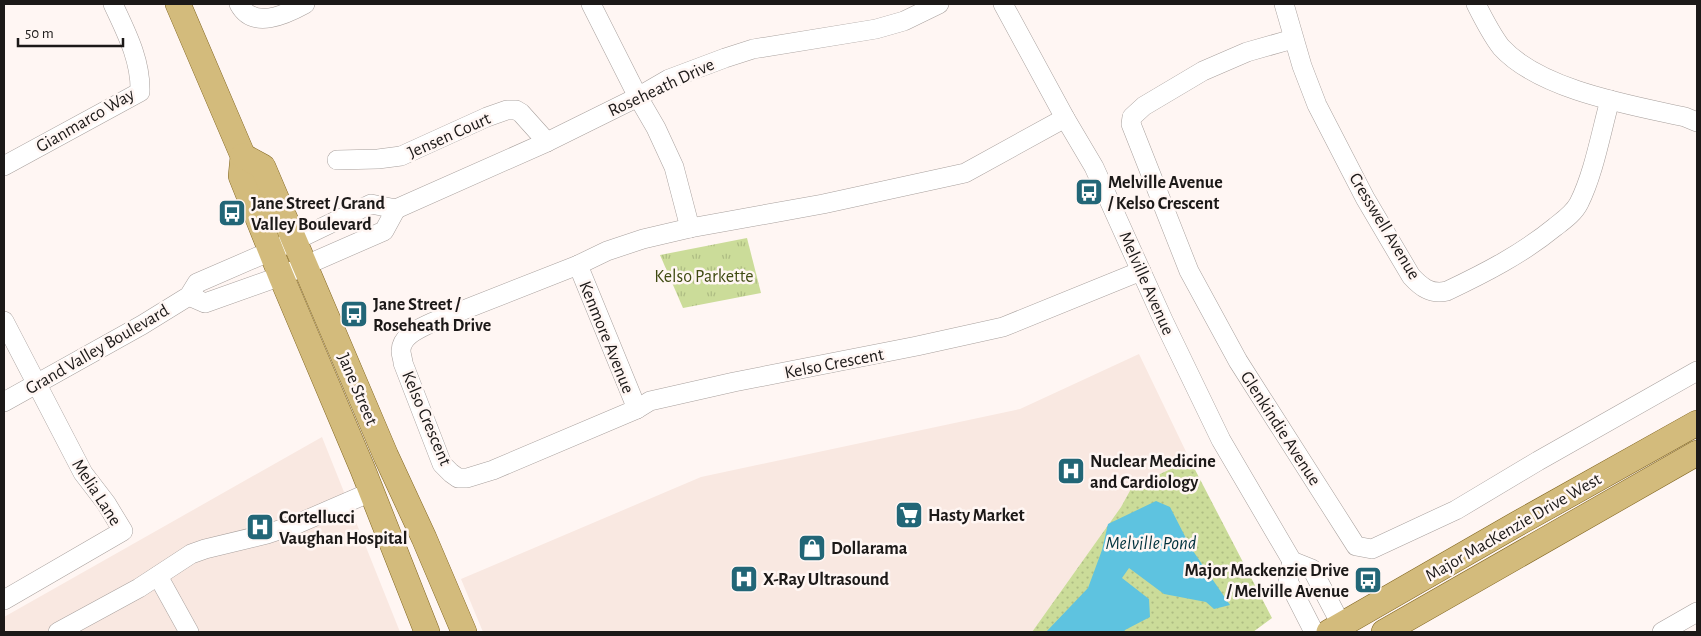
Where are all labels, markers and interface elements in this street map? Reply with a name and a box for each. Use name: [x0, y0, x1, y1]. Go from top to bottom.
scale bar: [18, 15, 122, 47]
text: 50 m: [25, 26, 54, 41]
street label: Roseheath Drive: [606, 56, 717, 120]
street label: Gianmarco Way: [33, 85, 138, 156]
street label: Jensen Court: [405, 110, 494, 162]
street label: Cresswell Avenue: [1345, 170, 1423, 283]
place label: Melville Avenue / Kelso Crescent: [1107, 174, 1223, 213]
bus stop icon: Melville Avenue / Kelso Crescent: [1074, 177, 1104, 207]
place label: Jane Street / Grand Valley Boulevard: [251, 195, 386, 234]
bus stop icon: Jane Street / Grand Valley Boulevard: [217, 198, 247, 228]
street label: Melville Avenue: [1115, 229, 1177, 338]
park label: Kelso Parkette: [654, 268, 754, 286]
street label: Kenmore Avenue: [575, 279, 637, 396]
place label: Jane Street / Roseheath Drive: [373, 296, 491, 335]
bus stop icon: Jane Street / Roseheath Drive: [339, 299, 369, 329]
street label: Grand Valley Boulevard: [23, 302, 172, 398]
street label: Kelso Crescent: [783, 345, 886, 382]
street label: Jane Street: [334, 351, 380, 428]
street label: Glenkindie Avenue: [1237, 368, 1324, 489]
street label: Kelso Crescent: [398, 369, 454, 468]
place label: Nuclear Medicine and Cardiology: [1090, 453, 1216, 492]
street label: Melia Lane: [68, 456, 124, 529]
hospital icon: Nuclear Medicine and Cardiology: [1056, 456, 1086, 486]
street label: Major MacKenzie Drive West: [1423, 470, 1605, 586]
supermarket icon: Hasty Market: [894, 500, 924, 530]
place label: Hasty Market: [928, 507, 1025, 525]
place label: Cortellucci Vaughan Hospital: [279, 509, 407, 548]
hospital icon: Cortellucci Vaughan Hospital: [245, 512, 275, 542]
shop icon: Dollarama: [797, 533, 827, 563]
water label: Melville Pond: [1106, 534, 1197, 553]
place label: Dollarama: [831, 540, 908, 558]
place label: Major Mackenzie Drive / Melville Avenue: [1184, 562, 1349, 601]
hospital icon: X-Ray Ultrasound: [729, 564, 759, 594]
bus stop icon: Major Mackenzie Drive / Melville Avenue: [1353, 565, 1383, 595]
place label: X-Ray Ultrasound: [763, 571, 889, 589]

